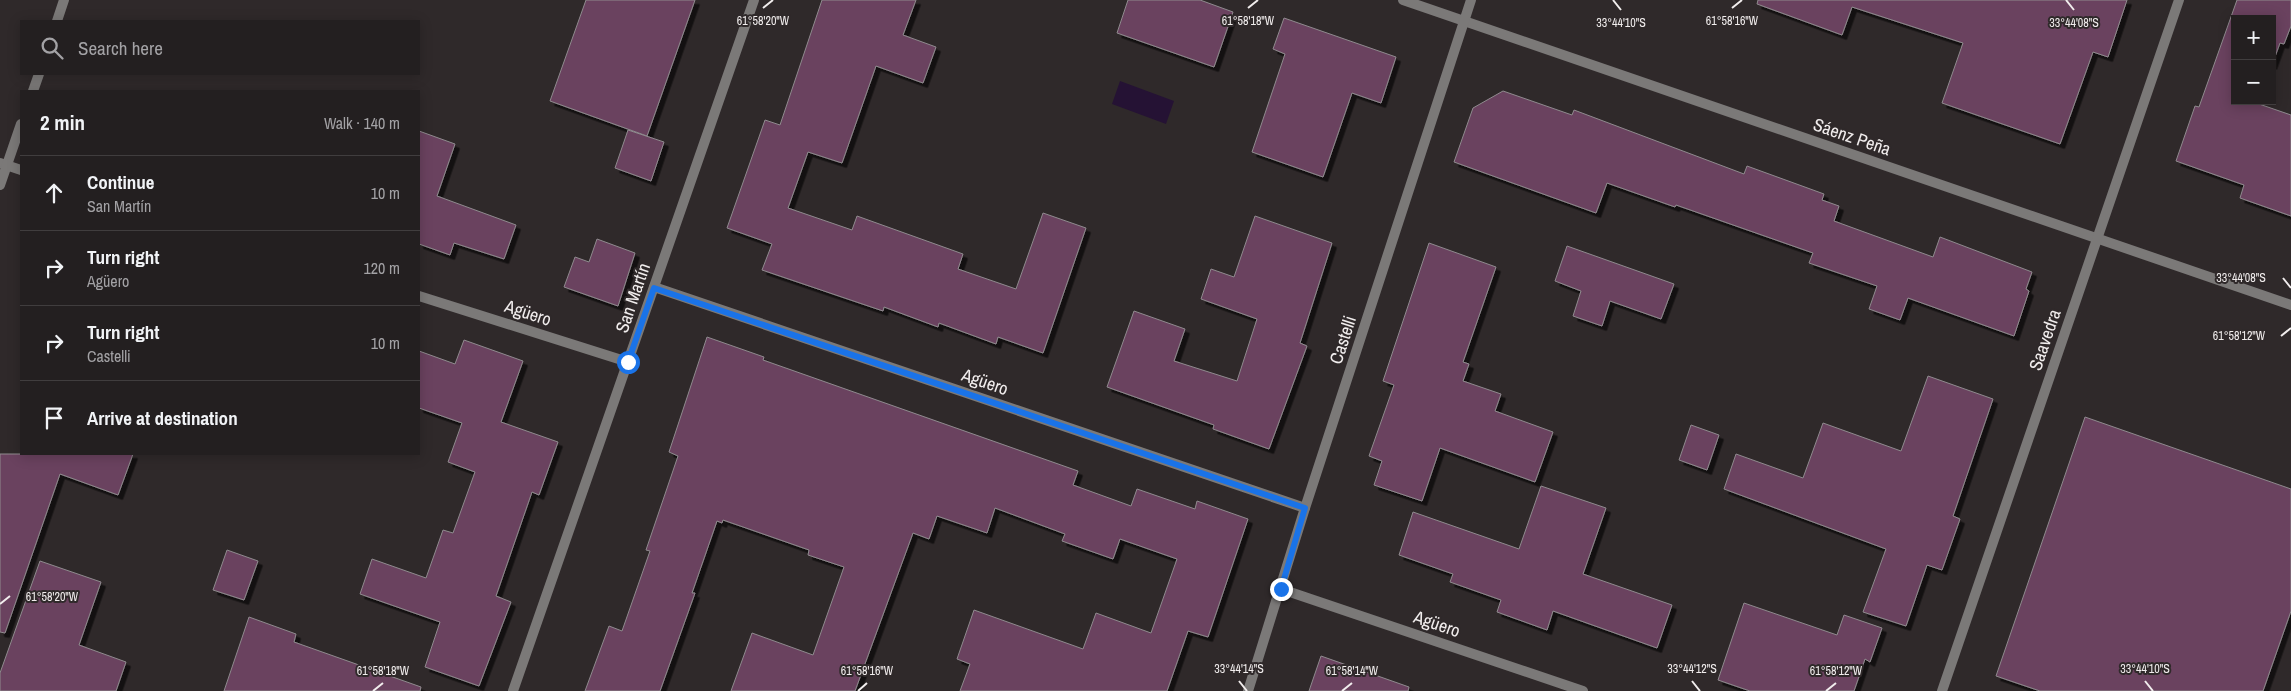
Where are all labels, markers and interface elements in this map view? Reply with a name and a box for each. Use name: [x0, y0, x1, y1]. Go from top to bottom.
text: 61°58'20"W: [737, 13, 790, 29]
text: 61°58'18"W: [1222, 13, 1275, 29]
text: 61°58'16"W: [1706, 13, 1759, 29]
text: 33°44'10"S: [1596, 15, 1646, 31]
text: 33°44'08"S: [2049, 15, 2099, 31]
map controls: [2231, 15, 2276, 105]
button: +: [2231, 15, 2276, 60]
search box: [20, 20, 420, 75]
icon: search: [38, 34, 66, 62]
text: Search here: [78, 35, 163, 61]
button: −: [2231, 60, 2276, 105]
text: 2 min: [40, 108, 85, 137]
text: Walk · 140 m: [324, 112, 400, 134]
street label: Sáenz Peña: [1810, 112, 1894, 161]
text: Continue: [87, 169, 155, 195]
icon: ahead: [40, 179, 68, 207]
text: 10 m: [371, 182, 400, 204]
text: San Martín: [87, 195, 151, 217]
text: Turn right: [87, 244, 159, 270]
icon: right: [40, 254, 68, 282]
text: 120 m: [364, 257, 400, 279]
street label: San Martín: [609, 260, 656, 336]
text: Agüero: [87, 270, 129, 292]
text: 33°44'08"S: [2216, 270, 2266, 286]
street label: Agüero: [501, 293, 555, 332]
street label: Saavedra: [2022, 306, 2067, 374]
street label: Castelli: [1323, 313, 1362, 367]
text: Turn right: [87, 319, 159, 345]
text: 61°58'12"W: [2213, 328, 2266, 344]
icon: right: [40, 329, 68, 357]
text: 10 m: [371, 332, 400, 354]
text: Castelli: [87, 345, 131, 367]
route start: [617, 351, 640, 374]
street label: Agüero: [958, 362, 1012, 401]
icon: arrive: [40, 404, 68, 432]
text: Arrive at destination: [87, 405, 238, 431]
route end: [1270, 578, 1293, 601]
text: 61°58'20"W: [26, 589, 79, 605]
street label: Agüero: [1410, 604, 1464, 643]
text: 33°44'14"S: [1214, 661, 1264, 677]
text: 33°44'12"S: [1667, 661, 1717, 677]
text: 33°44'10"S: [2120, 661, 2170, 677]
text: 61°58'18"W: [357, 663, 410, 679]
text: 61°58'16"W: [841, 663, 894, 679]
text: 61°58'14"W: [1326, 663, 1379, 679]
text: 61°58'12"W: [1810, 663, 1863, 679]

